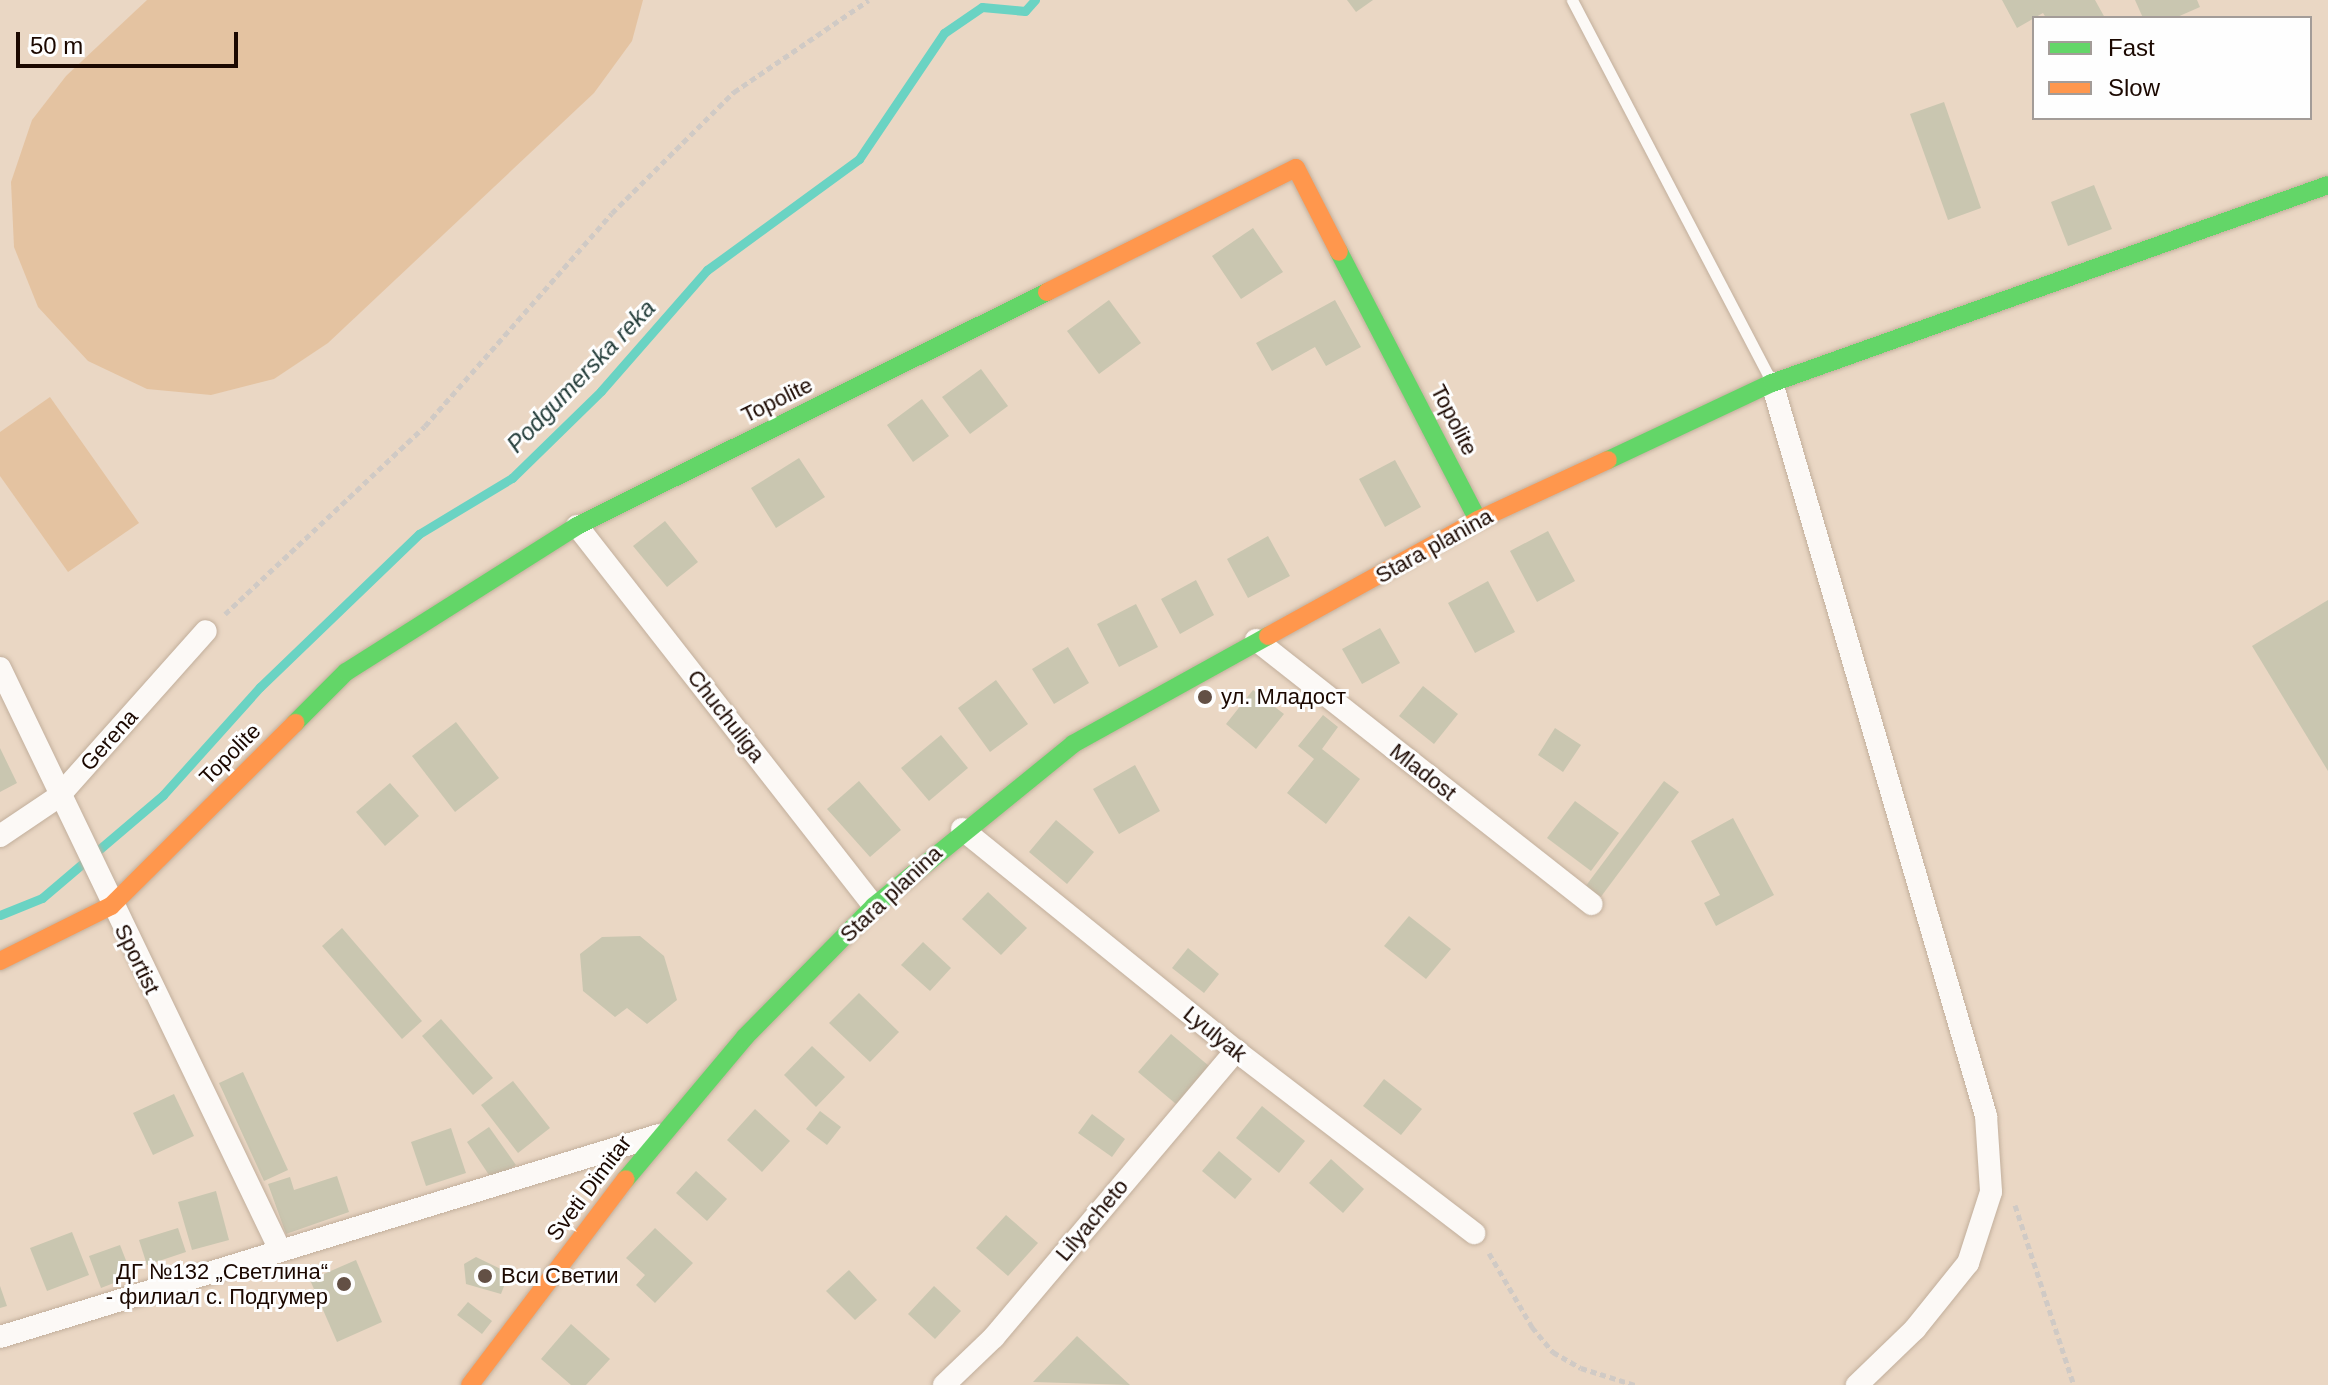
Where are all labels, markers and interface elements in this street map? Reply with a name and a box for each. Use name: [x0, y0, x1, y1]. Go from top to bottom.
scale bar: [20, 16, 242, 66]
legend: [2032, 16, 2312, 120]
text: 50 m: [30, 32, 83, 59]
text: Fast: [2108, 34, 2155, 61]
text: Slow: [2108, 74, 2160, 101]
water label: Podgumerska reka: [501, 294, 661, 458]
street label: Topolite: [737, 372, 817, 428]
street label: Topolite: [1425, 380, 1483, 460]
street label: Stara planina: [1371, 503, 1497, 589]
street label: Chuchuliga: [682, 665, 770, 767]
place label: ул. Младост: [1221, 684, 1346, 710]
marker: ул. Младост: [1196, 688, 1214, 706]
street label: Gerena: [75, 704, 143, 776]
street label: Topolite: [194, 718, 266, 790]
street label: Mladost: [1385, 738, 1461, 806]
street label: Stara planina: [835, 840, 947, 948]
street label: Sportist: [109, 920, 165, 998]
street label: Lyulyak: [1178, 1001, 1252, 1067]
street label: Sveti Dimitar: [541, 1130, 637, 1246]
street label: Lilyacheto: [1050, 1174, 1134, 1266]
place label: ДГ №132 „Светлина“ - филиал с. Подгумер: [106, 1258, 328, 1310]
place label: Вси Светии: [501, 1263, 619, 1289]
marker: Вси Светии: [476, 1267, 494, 1285]
marker: ДГ №132 „Светлина“ - филиал с. Подгумер: [335, 1275, 353, 1293]

